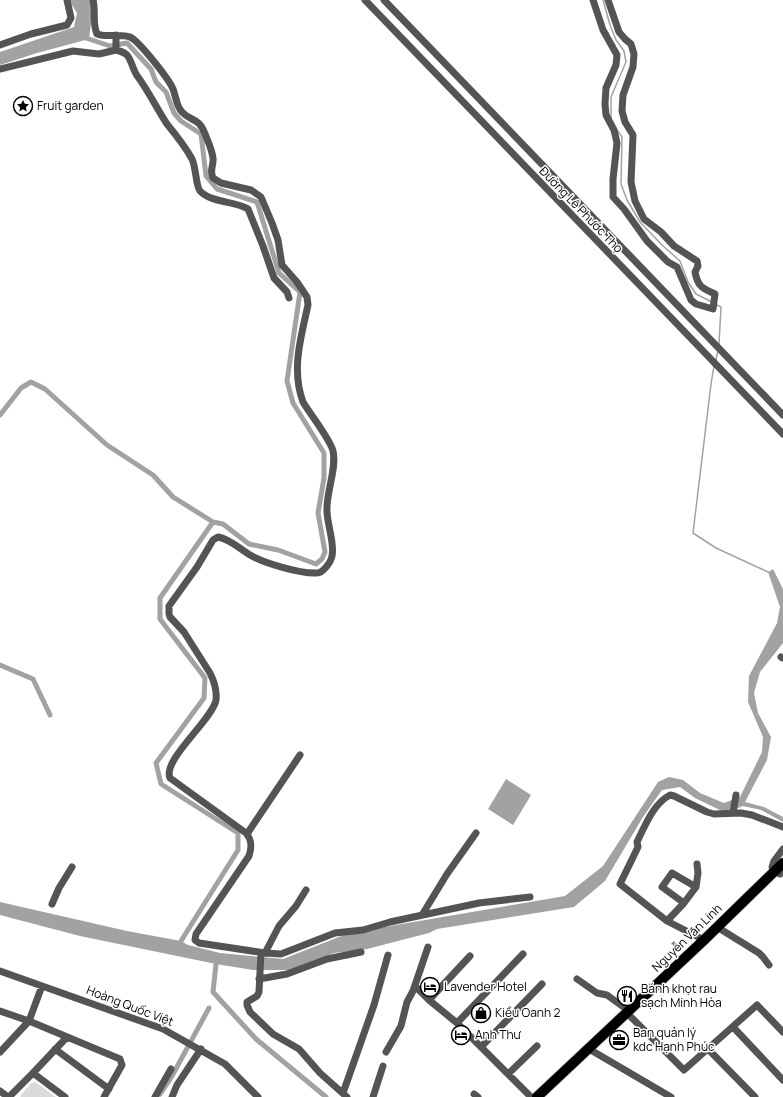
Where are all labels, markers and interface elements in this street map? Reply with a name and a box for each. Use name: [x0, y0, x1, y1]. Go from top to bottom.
place icon: Fruit garden: [12, 95, 34, 117]
place label: Fruit garden: [37, 97, 104, 114]
street label: Đường Lê Phước Thọ: [536, 163, 627, 257]
street label: Nguyễn Văn Linh: [648, 900, 725, 975]
hotel icon: Lavender Hotel: [419, 976, 441, 998]
place label: Lavender Hotel: [444, 978, 527, 995]
place label: Bánh khọt rau sạch Minh Hòa: [641, 980, 722, 1011]
street label: Hoàng Quốc Việt: [84, 981, 176, 1030]
restaurant icon: Bánh khọt rau sạch Minh Hòa: [616, 985, 638, 1007]
shop icon: Kiều Oanh 2: [470, 1002, 492, 1024]
place label: Kiều Oanh 2: [495, 1004, 560, 1021]
hotel icon: Anh Thư: [450, 1024, 472, 1046]
place label: Ban quản lý kdc Hạnh Phúc: [633, 1024, 715, 1055]
place label: Anh Thư: [475, 1026, 522, 1043]
office icon: Ban quản lý kdc Hạnh Phúc: [608, 1029, 630, 1051]

